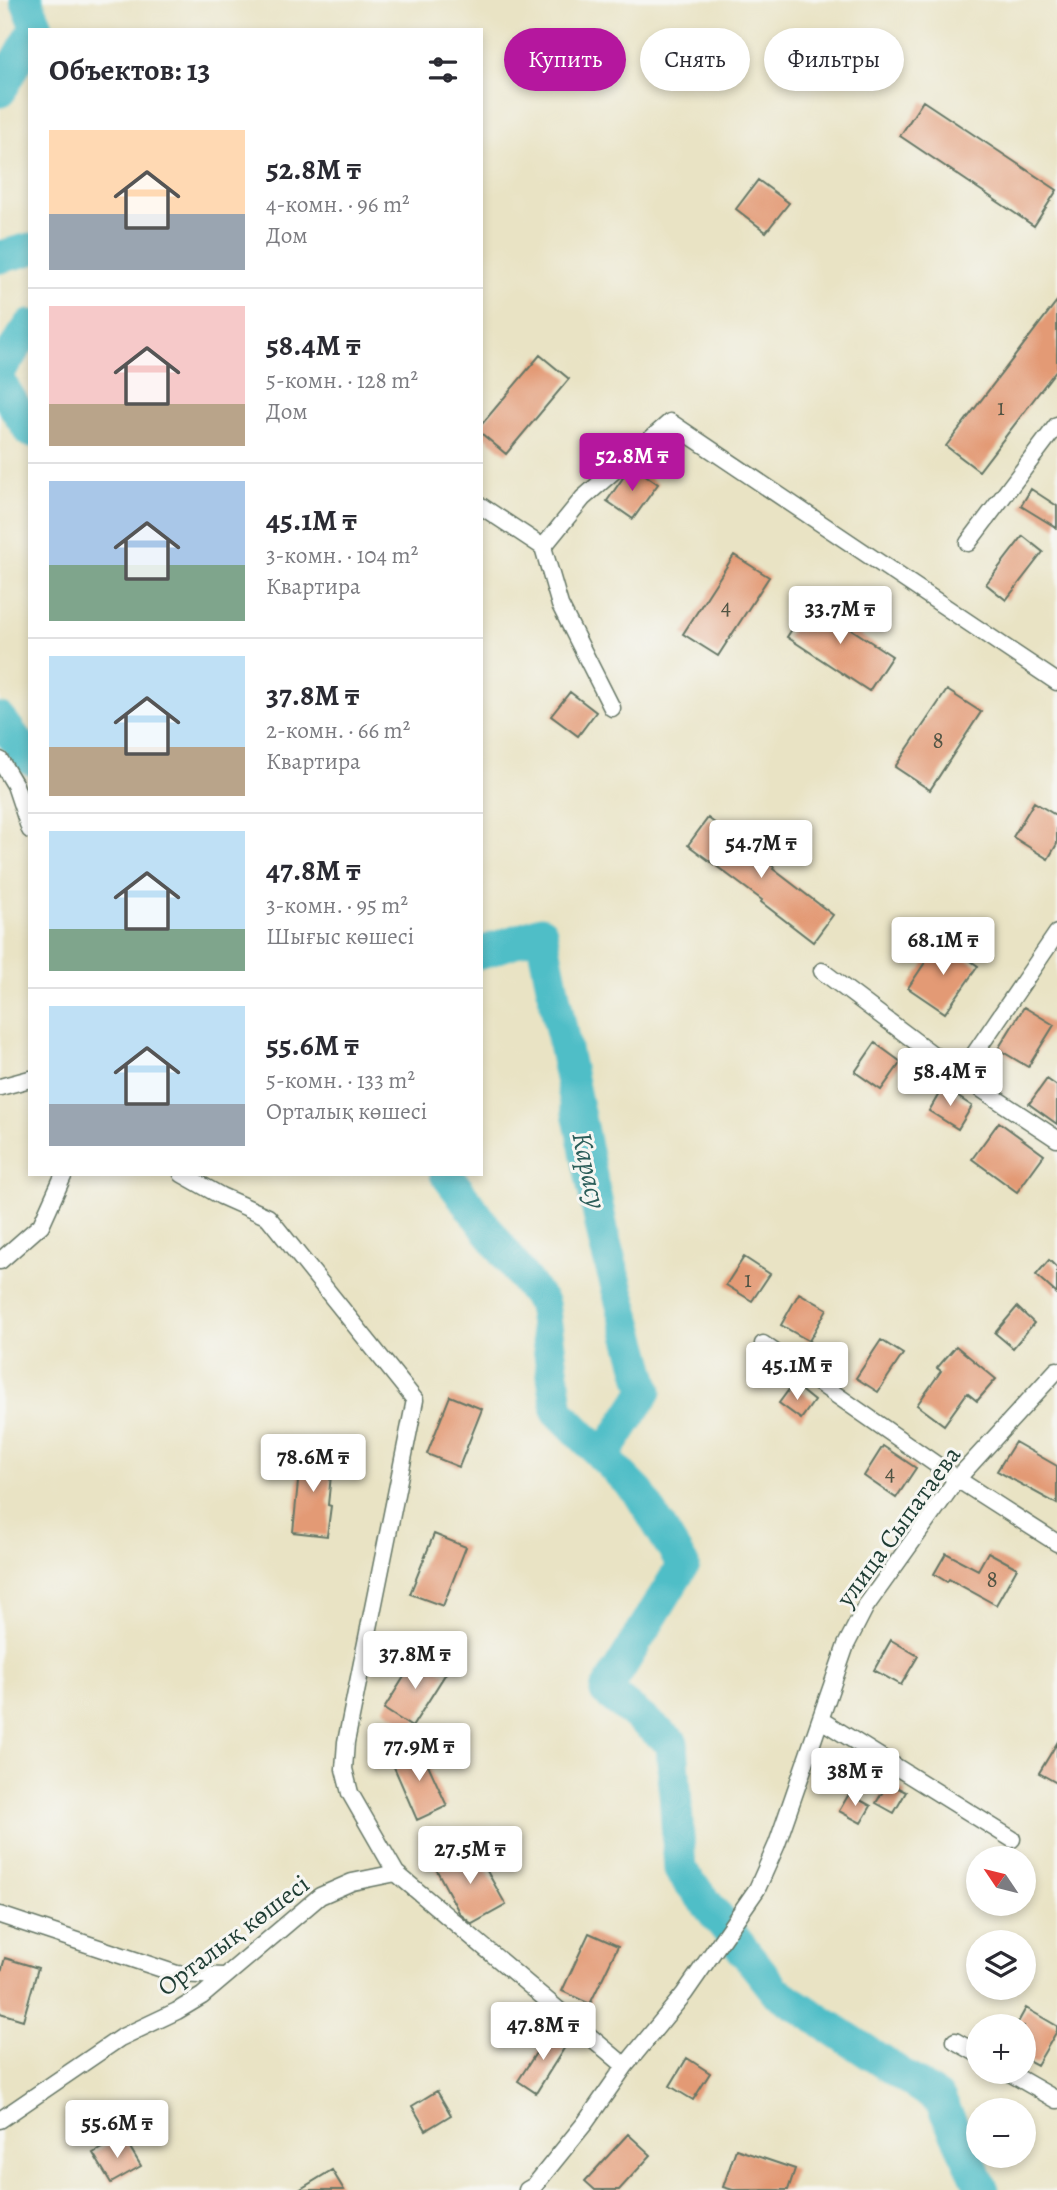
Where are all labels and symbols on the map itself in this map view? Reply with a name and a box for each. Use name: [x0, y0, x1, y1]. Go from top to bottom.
house number: 1: [997, 392, 1005, 423]
pin: 52.8M ₸: [567, 434, 697, 493]
pin: 33.7M ₸: [775, 586, 905, 646]
house number: 4: [721, 591, 731, 622]
house number: 8: [932, 725, 944, 756]
pin: 54.7M ₸: [696, 820, 826, 880]
pin: 68.1M ₸: [878, 918, 1008, 977]
pin: 58.4M ₸: [885, 1048, 1015, 1108]
water label: Карасу: [562, 1128, 616, 1213]
house number: 1: [744, 1264, 752, 1295]
pin: 45.1M ₸: [732, 1342, 862, 1402]
pin: 78.6M ₸: [248, 1434, 378, 1494]
street label: улица Сыпатаева: [827, 1439, 969, 1615]
house number: 4: [885, 1457, 895, 1488]
house number: 8: [986, 1564, 998, 1595]
pin: 37.8M ₸: [350, 1632, 480, 1691]
pin: 77.9M ₸: [354, 1724, 484, 1783]
pin: 38M ₸: [806, 1748, 904, 1808]
pin: 27.5M ₸: [405, 1826, 535, 1886]
north arrow: [966, 1846, 1036, 1916]
street label: Орталық көшесі: [150, 1867, 317, 2004]
pin: 47.8M ₸: [478, 2002, 608, 2062]
pin: 55.6M ₸: [52, 2100, 182, 2160]

